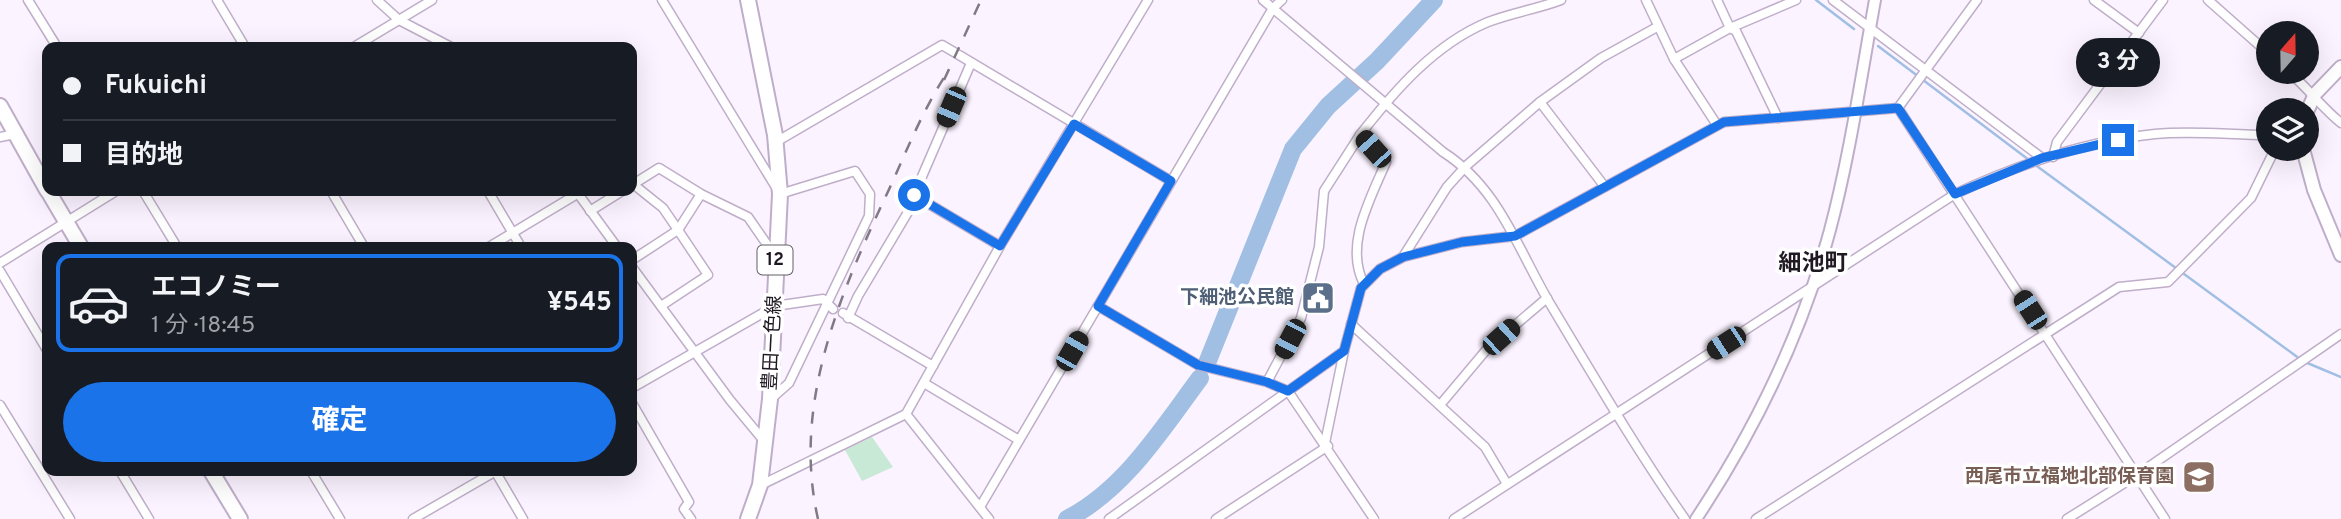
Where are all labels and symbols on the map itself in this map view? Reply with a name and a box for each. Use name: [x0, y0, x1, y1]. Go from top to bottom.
north arrow: [2256, 21, 2319, 84]
callout: 3 分: [2076, 38, 2160, 88]
car: [934, 84, 969, 130]
route end: [2102, 124, 2134, 156]
car: [1352, 126, 1395, 172]
route start: [898, 179, 930, 211]
road number: 12: [758, 246, 792, 274]
district label: 細池町: [1779, 250, 1848, 279]
public building icon: 下細池公民館: [1299, 279, 1337, 317]
place label: 下細池公民館: [1180, 286, 1294, 310]
car: [2010, 287, 2051, 333]
street label: 豊田一色線: [759, 295, 787, 391]
car: [1479, 315, 1524, 359]
car: [1271, 316, 1310, 362]
car: [1703, 323, 1750, 363]
car: [1053, 328, 1092, 374]
school or university icon: 西尾市立福地北部保育園: [2180, 458, 2218, 496]
place label: 西尾市立福地北部保育園: [1965, 465, 2174, 489]

